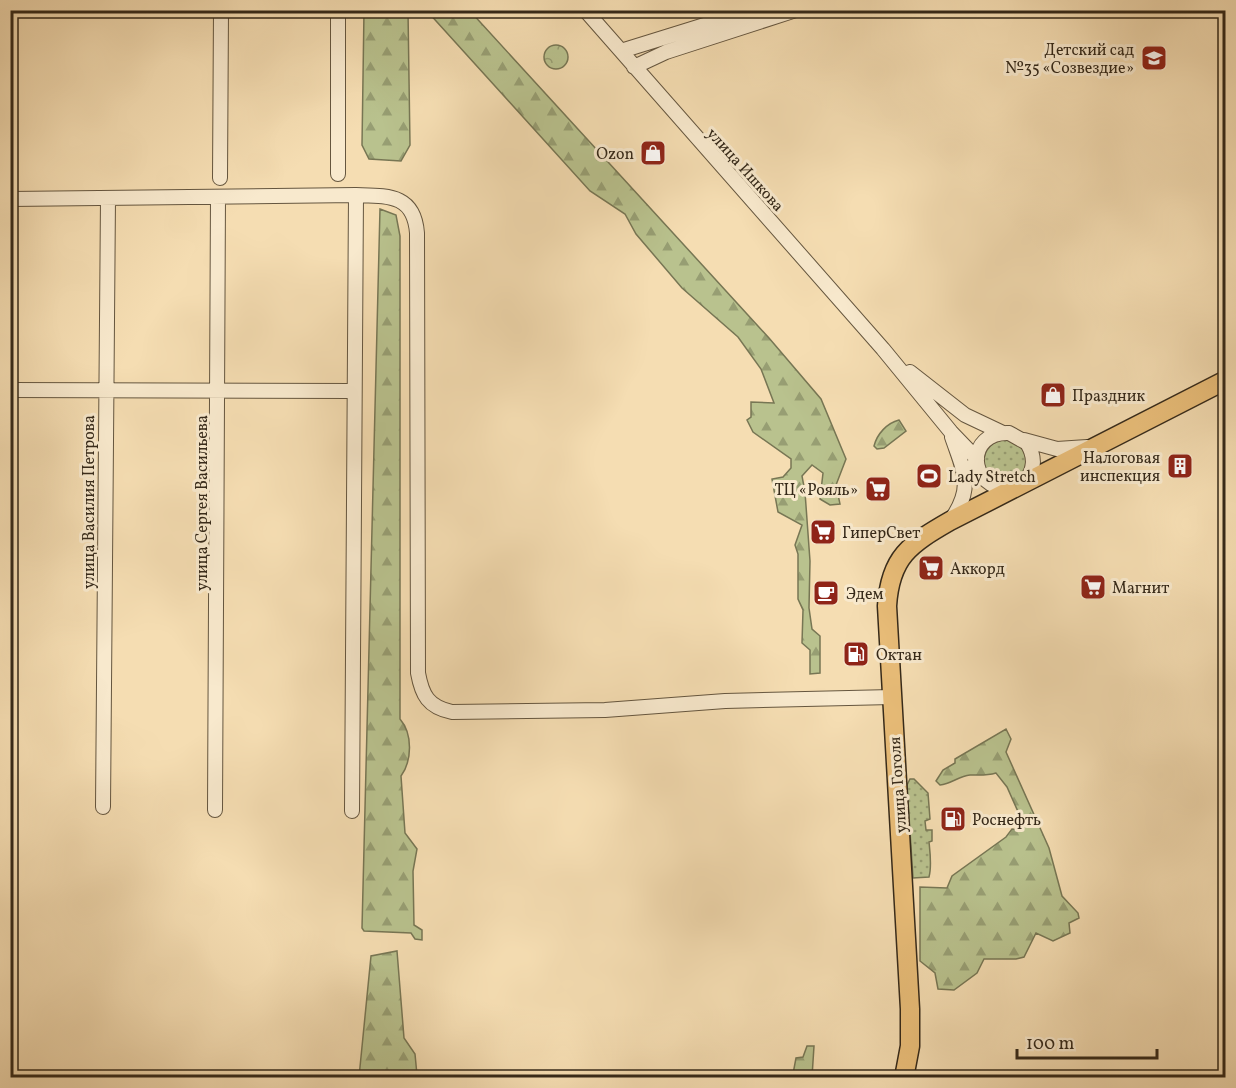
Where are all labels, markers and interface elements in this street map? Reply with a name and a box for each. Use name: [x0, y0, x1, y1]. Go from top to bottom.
place label: Детский сад №35 «Созвездие»: [1005, 40, 1134, 80]
school or university icon: Детский сад №35 «Созвездие»: [1139, 43, 1169, 73]
street label: улица Ишкова: [701, 124, 788, 217]
shop icon: Ozon: [638, 138, 668, 168]
place label: Ozon: [596, 144, 634, 166]
shop icon: Праздник: [1038, 380, 1068, 410]
place label: Праздник: [1072, 386, 1145, 408]
street label: улица Василия Петрова: [79, 415, 101, 589]
street label: улица Сергея Васильева: [192, 415, 214, 591]
place label: Налоговая инспекция: [1080, 448, 1160, 488]
building icon: Налоговая инспекция: [1165, 451, 1195, 481]
sports icon: Lady Stretch: [914, 461, 944, 491]
place label: Lady Stretch: [948, 467, 1036, 489]
supermarket icon: ТЦ «Рояль»: [863, 474, 893, 504]
place label: ТЦ «Рояль»: [775, 480, 858, 502]
supermarket icon: ГиперСвет: [808, 517, 838, 547]
place label: ГиперСвет: [842, 523, 920, 545]
supermarket icon: Аккорд: [916, 553, 946, 583]
place label: Аккорд: [950, 559, 1005, 581]
supermarket icon: Магнит: [1078, 572, 1108, 602]
cafe icon: Эдем: [811, 578, 841, 608]
place label: Магнит: [1112, 578, 1169, 600]
place label: Эдем: [846, 584, 883, 606]
fuel station icon: Октан: [841, 639, 871, 669]
place label: Октан: [876, 645, 922, 667]
street label: улица Гоголя: [885, 736, 913, 834]
fuel station icon: Роснефть: [938, 804, 968, 834]
place label: Роснефть: [972, 810, 1041, 832]
scale bar: [1017, 1022, 1156, 1060]
text: 100 m: [1026, 1032, 1075, 1057]

